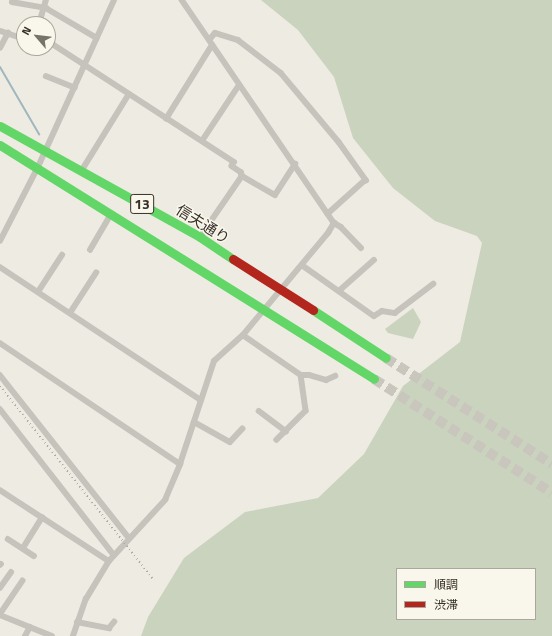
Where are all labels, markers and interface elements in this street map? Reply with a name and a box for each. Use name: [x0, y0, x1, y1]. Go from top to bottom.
north arrow: [16, 16, 56, 56]
text: N: [17, 24, 35, 38]
road number: 13: [130, 192, 154, 216]
street label: 信夫通り: [173, 200, 233, 248]
legend: [396, 568, 536, 620]
text: 順調: [434, 575, 458, 594]
text: 渋滞: [434, 595, 458, 614]

